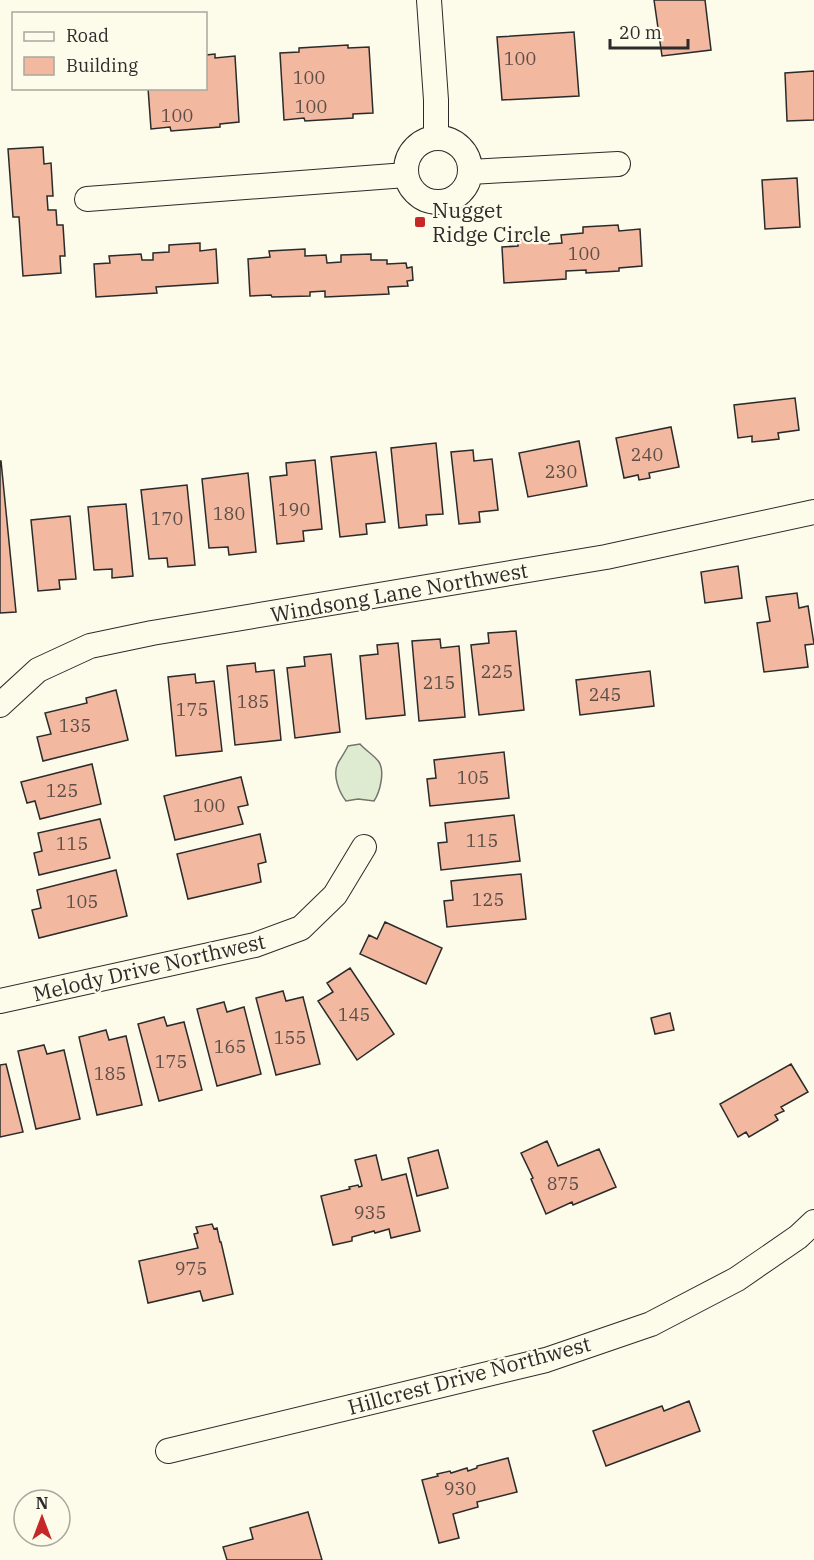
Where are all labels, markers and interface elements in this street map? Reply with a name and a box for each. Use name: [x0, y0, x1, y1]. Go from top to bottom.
legend: [12, 12, 207, 90]
scale bar: [610, 12, 688, 50]
text: 20 m: [619, 21, 662, 44]
text: Road: [66, 24, 109, 47]
house number: 100: [504, 47, 536, 70]
text: Building: [66, 54, 138, 77]
house number: 100: [293, 66, 325, 89]
house number: 100: [295, 95, 327, 118]
house number: 100: [161, 104, 193, 127]
place label: Nugget Ridge Circle: [432, 196, 551, 248]
marker: Nugget Ridge Circle: [413, 215, 427, 229]
house number: 100: [568, 242, 600, 265]
house number: 240: [631, 443, 663, 466]
house number: 230: [545, 460, 577, 483]
house number: 190: [278, 498, 310, 521]
house number: 180: [213, 502, 245, 525]
house number: 170: [151, 507, 183, 530]
street label: Windsong Lane Northwest: [268, 556, 530, 628]
house number: 225: [481, 660, 513, 683]
house number: 215: [423, 671, 455, 694]
house number: 245: [589, 683, 621, 706]
house number: 185: [237, 690, 269, 713]
house number: 175: [176, 698, 208, 721]
house number: 135: [59, 714, 91, 737]
house number: 105: [457, 766, 489, 789]
house number: 125: [46, 779, 78, 802]
house number: 100: [193, 794, 225, 817]
house number: 115: [466, 829, 498, 852]
house number: 115: [56, 832, 88, 855]
house number: 125: [472, 888, 504, 911]
house number: 105: [66, 890, 98, 913]
street label: Melody Drive Northwest: [30, 927, 268, 1007]
house number: 145: [338, 1003, 370, 1026]
house number: 155: [274, 1026, 306, 1049]
house number: 165: [214, 1035, 246, 1058]
house number: 175: [155, 1050, 187, 1073]
house number: 185: [94, 1062, 126, 1085]
house number: 875: [547, 1172, 579, 1195]
house number: 935: [354, 1201, 386, 1224]
house number: 975: [175, 1257, 207, 1280]
street label: Hillcrest Drive Northwest: [345, 1329, 593, 1421]
house number: 930: [444, 1477, 476, 1500]
north arrow: [12, 1488, 72, 1548]
text: N: [36, 1493, 48, 1513]

